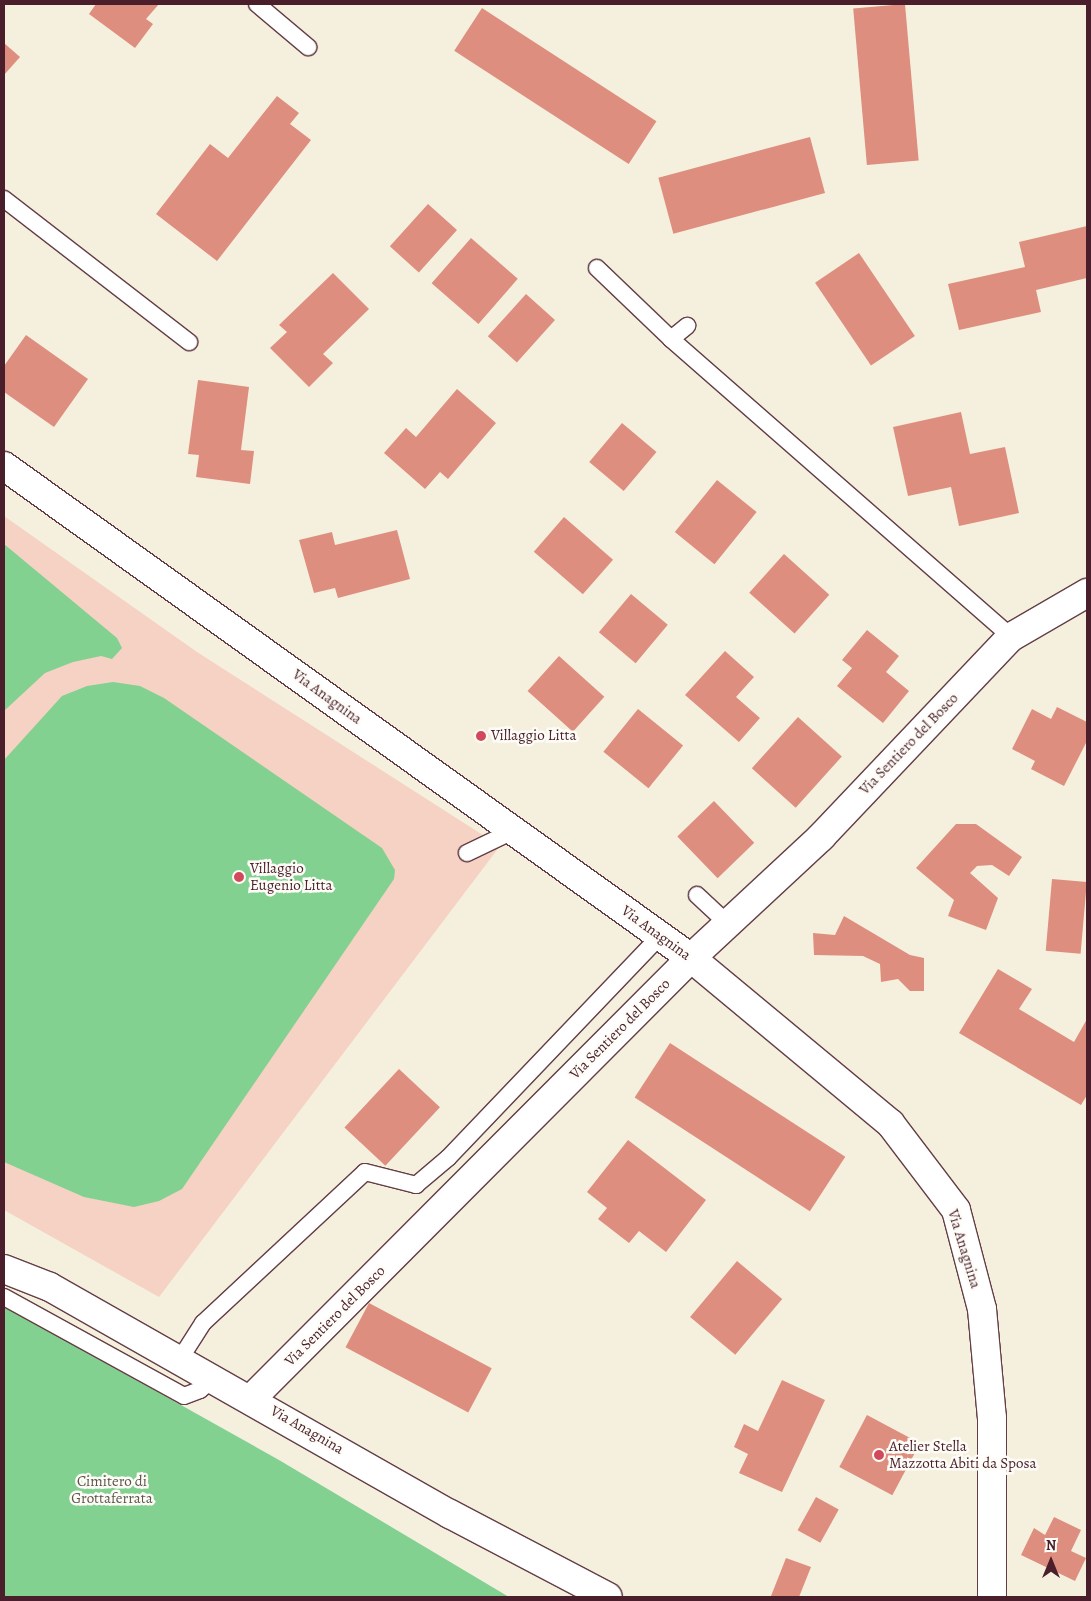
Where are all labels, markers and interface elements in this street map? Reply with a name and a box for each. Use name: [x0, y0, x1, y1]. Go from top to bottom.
street label: Via Anagnina: [289, 666, 365, 728]
street label: Via Sentiero del Bosco: [856, 689, 962, 799]
place label: Villaggio Litta: [491, 727, 577, 745]
marker: Villaggio Litta: [475, 730, 487, 742]
place label: Villaggio Eugenio Litta: [250, 859, 333, 894]
marker: Villaggio Eugenio Litta: [232, 870, 246, 884]
street label: Via Anagnina: [618, 902, 694, 964]
street label: Via Sentiero del Bosco: [566, 975, 674, 1083]
street label: Via Anagnina: [943, 1207, 985, 1291]
street label: Via Sentiero del Bosco: [281, 1262, 389, 1370]
street label: Via Anagnina: [267, 1402, 347, 1458]
place label: Atelier Stella Mazzotta Abiti da Sposa: [889, 1437, 1037, 1472]
marker: Atelier Stella Mazzotta Abiti da Sposa: [873, 1449, 885, 1461]
park label: Cimitero di Grottaferrata: [71, 1472, 153, 1507]
north arrow: [1026, 1536, 1076, 1586]
text: N: [1046, 1536, 1056, 1555]

